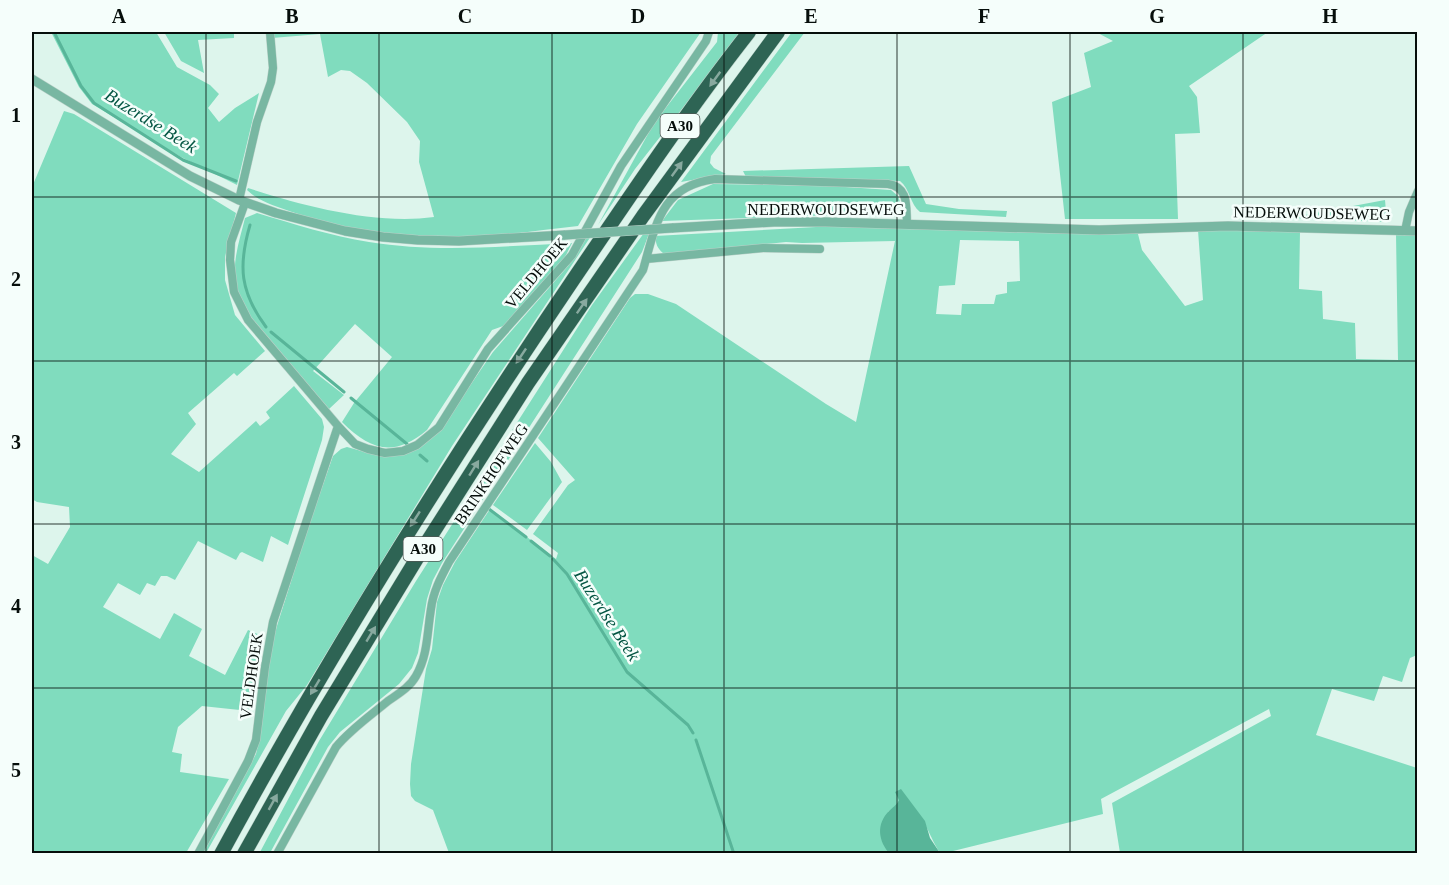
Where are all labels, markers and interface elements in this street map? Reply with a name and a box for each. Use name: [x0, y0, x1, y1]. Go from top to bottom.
text: A: [112, 5, 127, 27]
text: B: [285, 5, 299, 27]
text: C: [458, 5, 472, 27]
text: D: [631, 5, 645, 27]
text: E: [804, 5, 818, 27]
text: F: [978, 5, 990, 27]
text: G: [1149, 5, 1165, 27]
text: H: [1322, 5, 1338, 27]
one-way arrow: [709, 70, 721, 86]
water label: Buzerdse Beek: [101, 85, 202, 158]
text: 1: [11, 104, 21, 126]
road number: A30: [660, 114, 700, 138]
one-way arrow: [671, 161, 683, 176]
street label: NEDERWOUDSEWEG: [747, 201, 905, 218]
street label: NEDERWOUDSEWEG: [1233, 203, 1391, 223]
street label: VELDHOEK: [501, 234, 571, 312]
text: 2: [11, 268, 21, 290]
one-way arrow: [576, 297, 587, 314]
one-way arrow: [516, 348, 527, 364]
street label: BRINKHOFWEG: [451, 420, 531, 528]
text: 3: [11, 431, 21, 453]
one-way arrow: [469, 460, 480, 477]
one-way arrow: [410, 511, 421, 528]
road number: A30: [404, 537, 442, 561]
water label: Buzerdse Beek: [570, 566, 644, 665]
text: 4: [11, 595, 21, 617]
one-way arrow: [366, 626, 377, 642]
street label: VELDHOEK: [237, 631, 266, 720]
one-way arrow: [310, 679, 320, 696]
text: 5: [11, 759, 21, 781]
one-way arrow: [268, 794, 278, 811]

